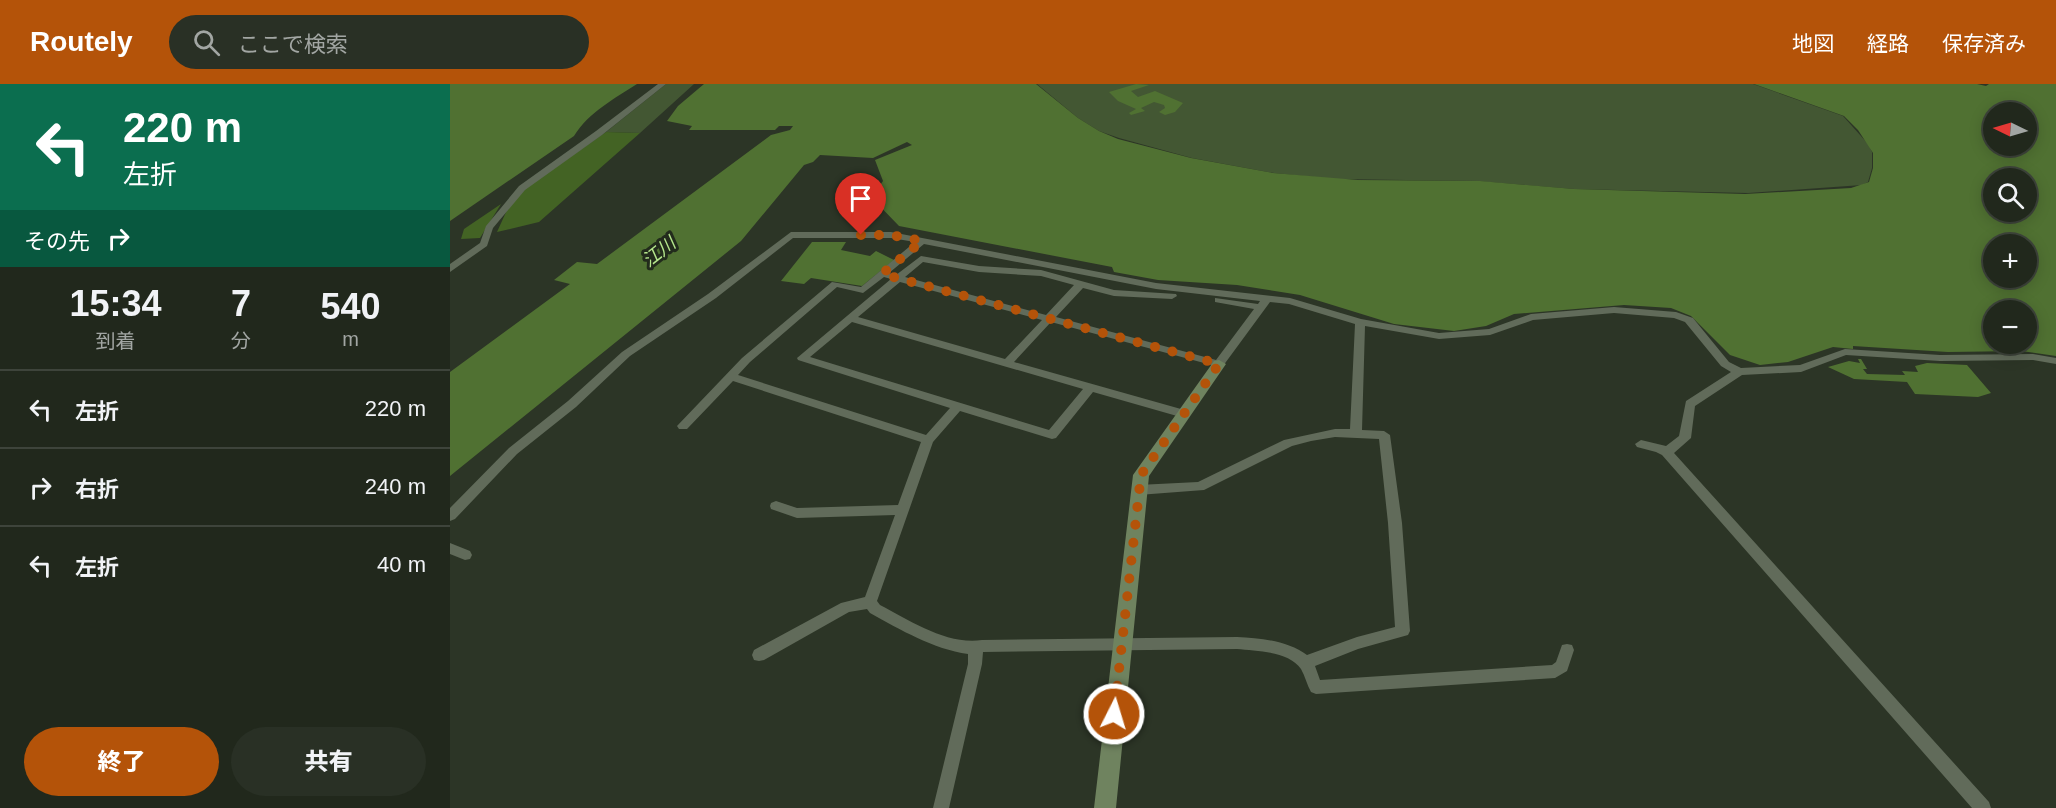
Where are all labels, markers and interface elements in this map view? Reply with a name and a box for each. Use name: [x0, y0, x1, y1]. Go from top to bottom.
search box: [169, 15, 589, 69]
text: Routely: [30, 26, 133, 57]
icon: search: [190, 26, 223, 59]
text: ここで検索: [238, 32, 348, 57]
text: 地図: [1792, 32, 1834, 55]
text: 経路: [1867, 32, 1909, 55]
text: 保存済み: [1942, 32, 2026, 55]
north arrow: [1983, 102, 2037, 156]
map controls: [1983, 102, 2037, 354]
text: 220 m: [123, 104, 242, 151]
icon: left: [24, 108, 102, 186]
text: 左折: [123, 160, 177, 190]
button: search: [1983, 168, 2037, 222]
pin: [835, 173, 886, 235]
icon: arrive: [844, 182, 877, 215]
icon: right: [102, 222, 135, 255]
text: その先: [24, 229, 90, 254]
water label: 江川: [639, 232, 681, 271]
button: +: [1983, 234, 2037, 288]
text: 15:34: [69, 283, 162, 324]
text: 7: [231, 283, 251, 324]
text: 540: [320, 286, 381, 327]
button: −: [1983, 300, 2037, 354]
text: m: [342, 328, 359, 350]
text: 到着: [95, 330, 135, 352]
text: 分: [231, 330, 251, 352]
icon: left: [24, 393, 57, 426]
text: 220 m: [365, 396, 426, 421]
text: 左折: [75, 399, 119, 424]
icon: right: [24, 471, 57, 504]
text: 240 m: [365, 474, 426, 499]
text: 右折: [75, 477, 119, 502]
icon: left: [24, 549, 57, 582]
text: 40 m: [377, 552, 426, 577]
text: 左折: [75, 555, 119, 580]
position arrow: [1082, 682, 1146, 746]
button: 終了: [24, 727, 219, 796]
button: 共有: [231, 727, 426, 796]

